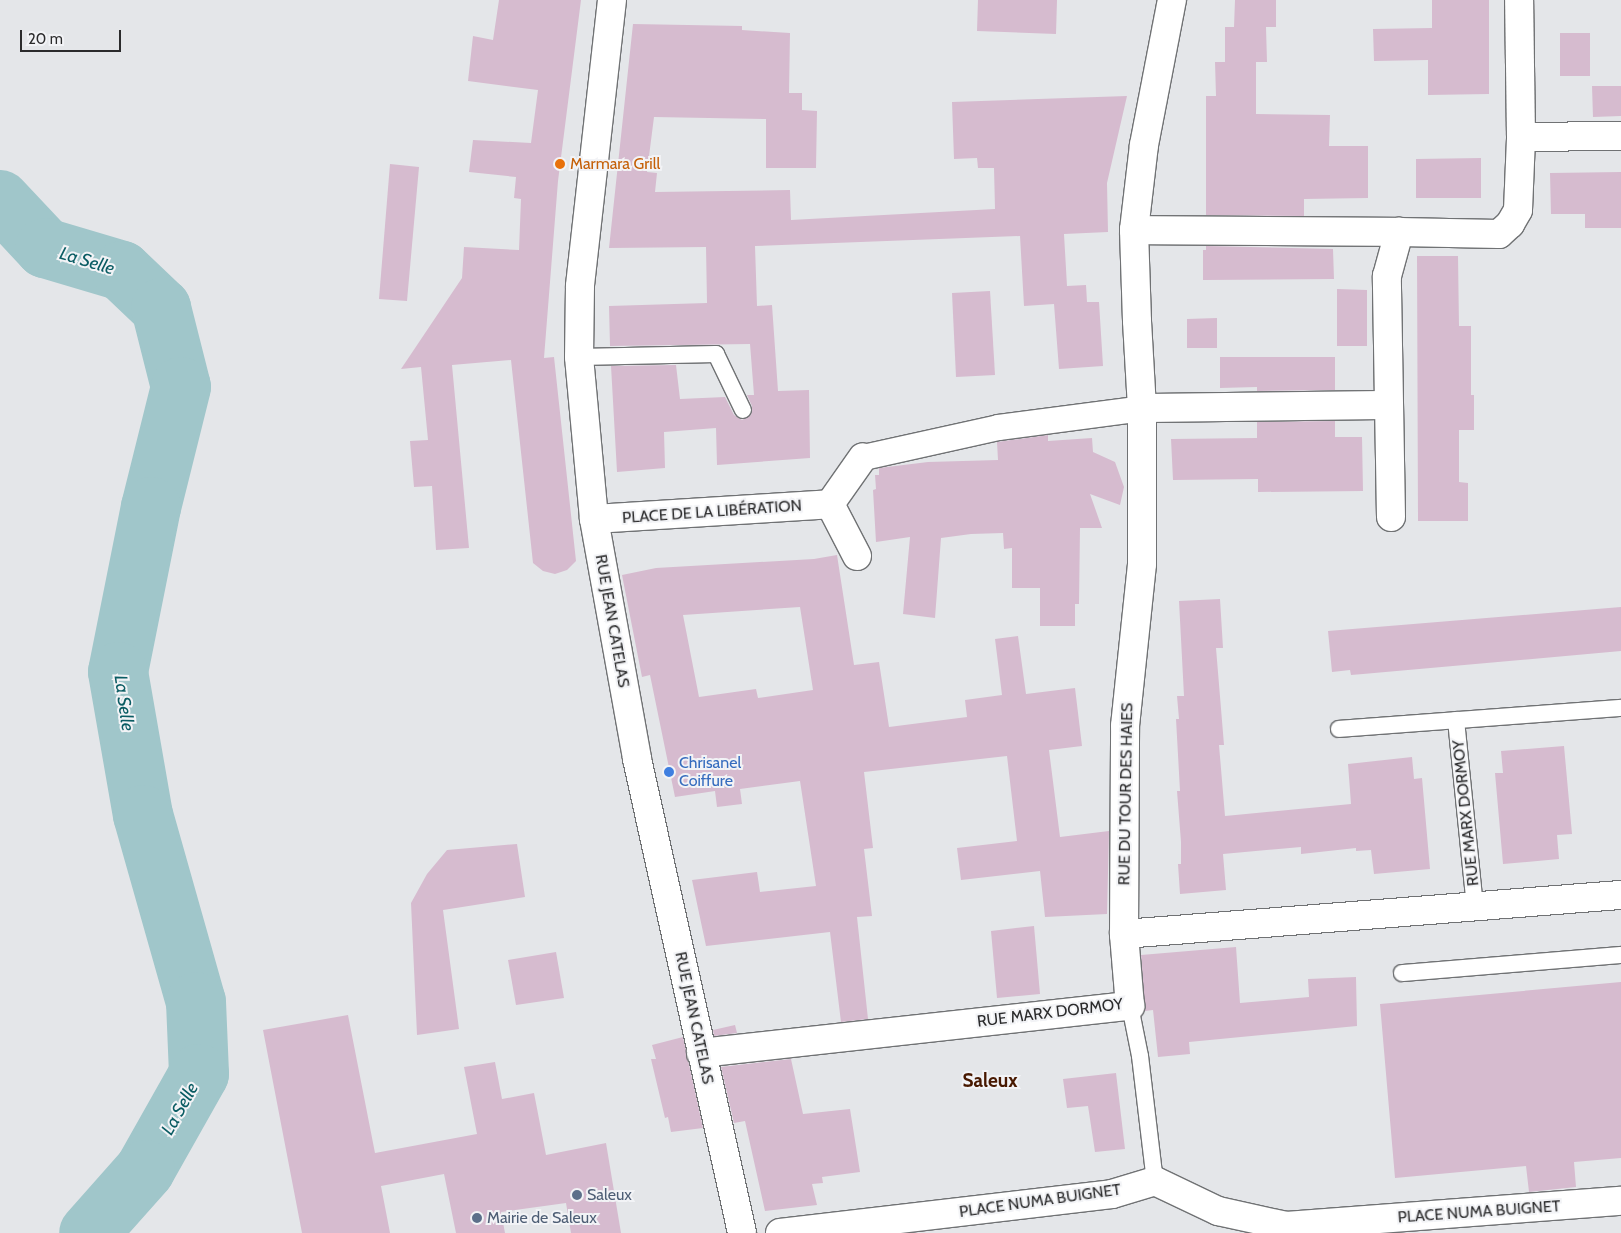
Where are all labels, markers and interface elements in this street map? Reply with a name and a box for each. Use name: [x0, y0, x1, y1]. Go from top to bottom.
scale bar: [22, 20, 124, 52]
text: 20 m: [28, 30, 63, 48]
place label: Marmara Grill: [570, 154, 660, 174]
marker: Marmara Grill: [554, 158, 566, 170]
water label: La Selle: [57, 242, 117, 280]
street label: PLACE DE LA LIBÉRATION: [622, 496, 802, 528]
street label: RUE JEAN CATELAS: [591, 553, 633, 689]
water label: La Selle: [109, 674, 139, 732]
street label: RUE DU TOUR DES HAIES: [1115, 703, 1137, 885]
street label: RUE MARX DORMOY: [1449, 739, 1483, 887]
place label: Chrisanel Coiffure: [679, 753, 741, 791]
marker: Chrisanel Coiffure: [663, 766, 675, 778]
street label: RUE JEAN CATELAS: [671, 950, 717, 1086]
street label: RUE MARX DORMOY: [976, 995, 1124, 1031]
district label: Saleux: [963, 1070, 1017, 1092]
water label: La Selle: [157, 1079, 203, 1139]
street label: PLACE NUMA BUIGNET: [958, 1180, 1122, 1222]
place label: Saleux: [587, 1185, 632, 1205]
marker: Saleux: [571, 1189, 583, 1201]
street label: PLACE NUMA BUIGNET: [1397, 1197, 1561, 1227]
place label: Mairie de Saleux: [487, 1208, 597, 1228]
marker: Mairie de Saleux: [471, 1212, 483, 1224]

